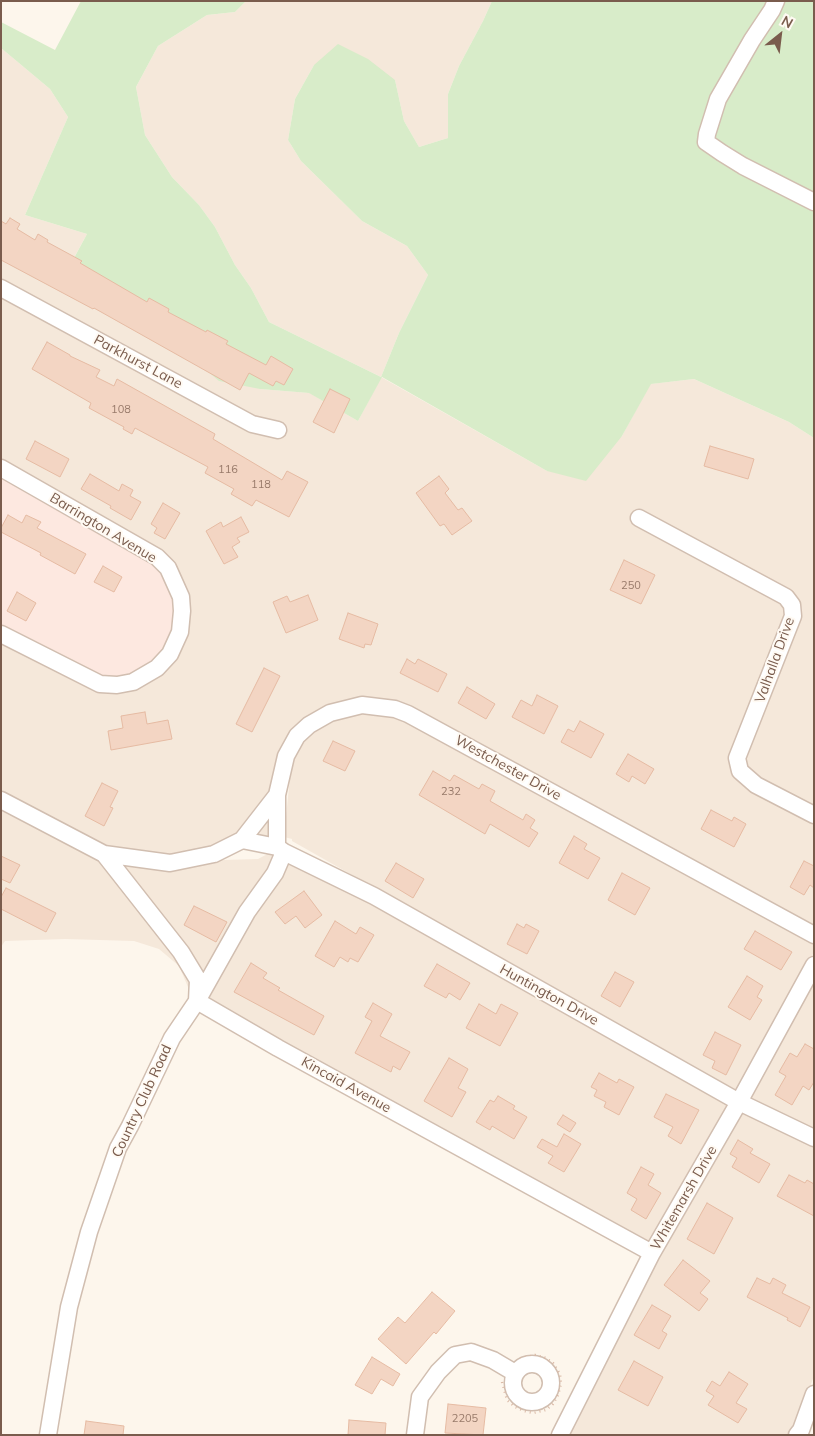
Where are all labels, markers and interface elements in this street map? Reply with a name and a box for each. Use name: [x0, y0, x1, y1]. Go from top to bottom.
north arrow: [755, 10, 805, 60]
text: N: [778, 11, 796, 32]
street label: Parkhurst Lane: [91, 332, 185, 392]
house number: 108: [111, 403, 131, 417]
house number: 116: [218, 463, 238, 477]
house number: 118: [251, 478, 271, 492]
street label: Barrington Avenue: [47, 490, 159, 566]
house number: 250: [621, 579, 641, 593]
street label: Valhalla Drive: [752, 615, 798, 705]
street label: Westchester Drive: [452, 732, 564, 804]
house number: 232: [441, 785, 461, 799]
street label: Huntington Drive: [497, 961, 601, 1029]
street label: Country Club Road: [109, 1042, 175, 1160]
street label: Kincaid Avenue: [298, 1053, 394, 1117]
street label: Whitemarsh Drive: [647, 1143, 721, 1253]
house number: 2205: [452, 1412, 478, 1426]

